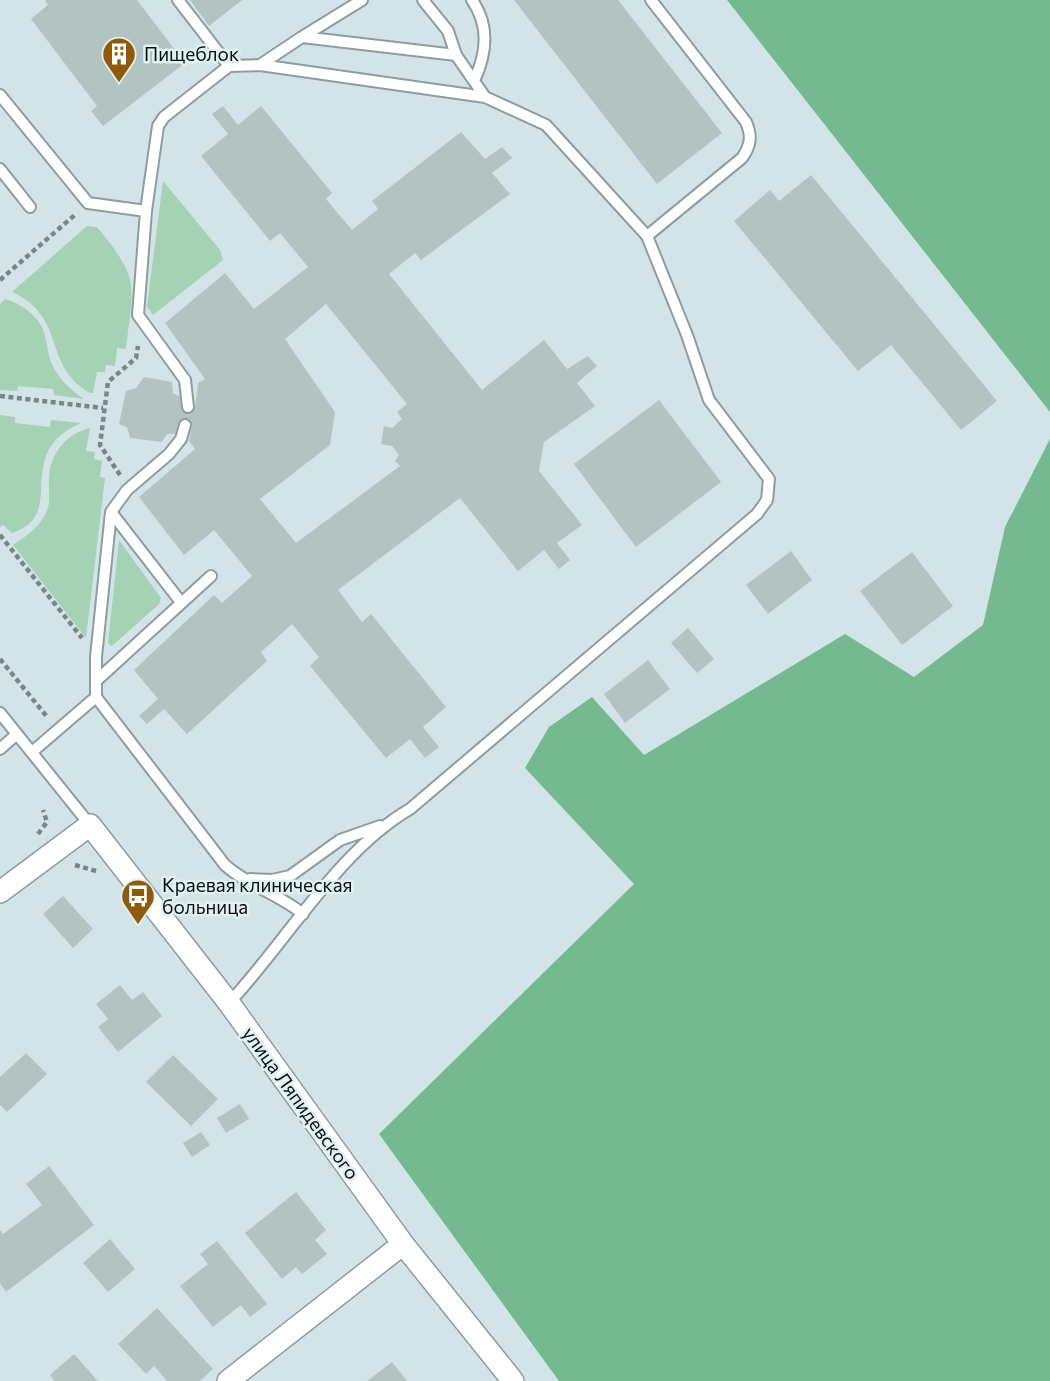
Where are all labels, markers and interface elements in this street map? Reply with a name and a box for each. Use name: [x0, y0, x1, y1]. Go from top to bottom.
building icon: Пищеблок: [100, 35, 138, 84]
place label: Пищеблок: [144, 42, 239, 65]
place label: Краевая клиническая больница: [162, 873, 353, 918]
bus stop icon: Краевая клиническая больница: [119, 877, 157, 926]
street label: улица Ляпидевского: [238, 1022, 364, 1183]

